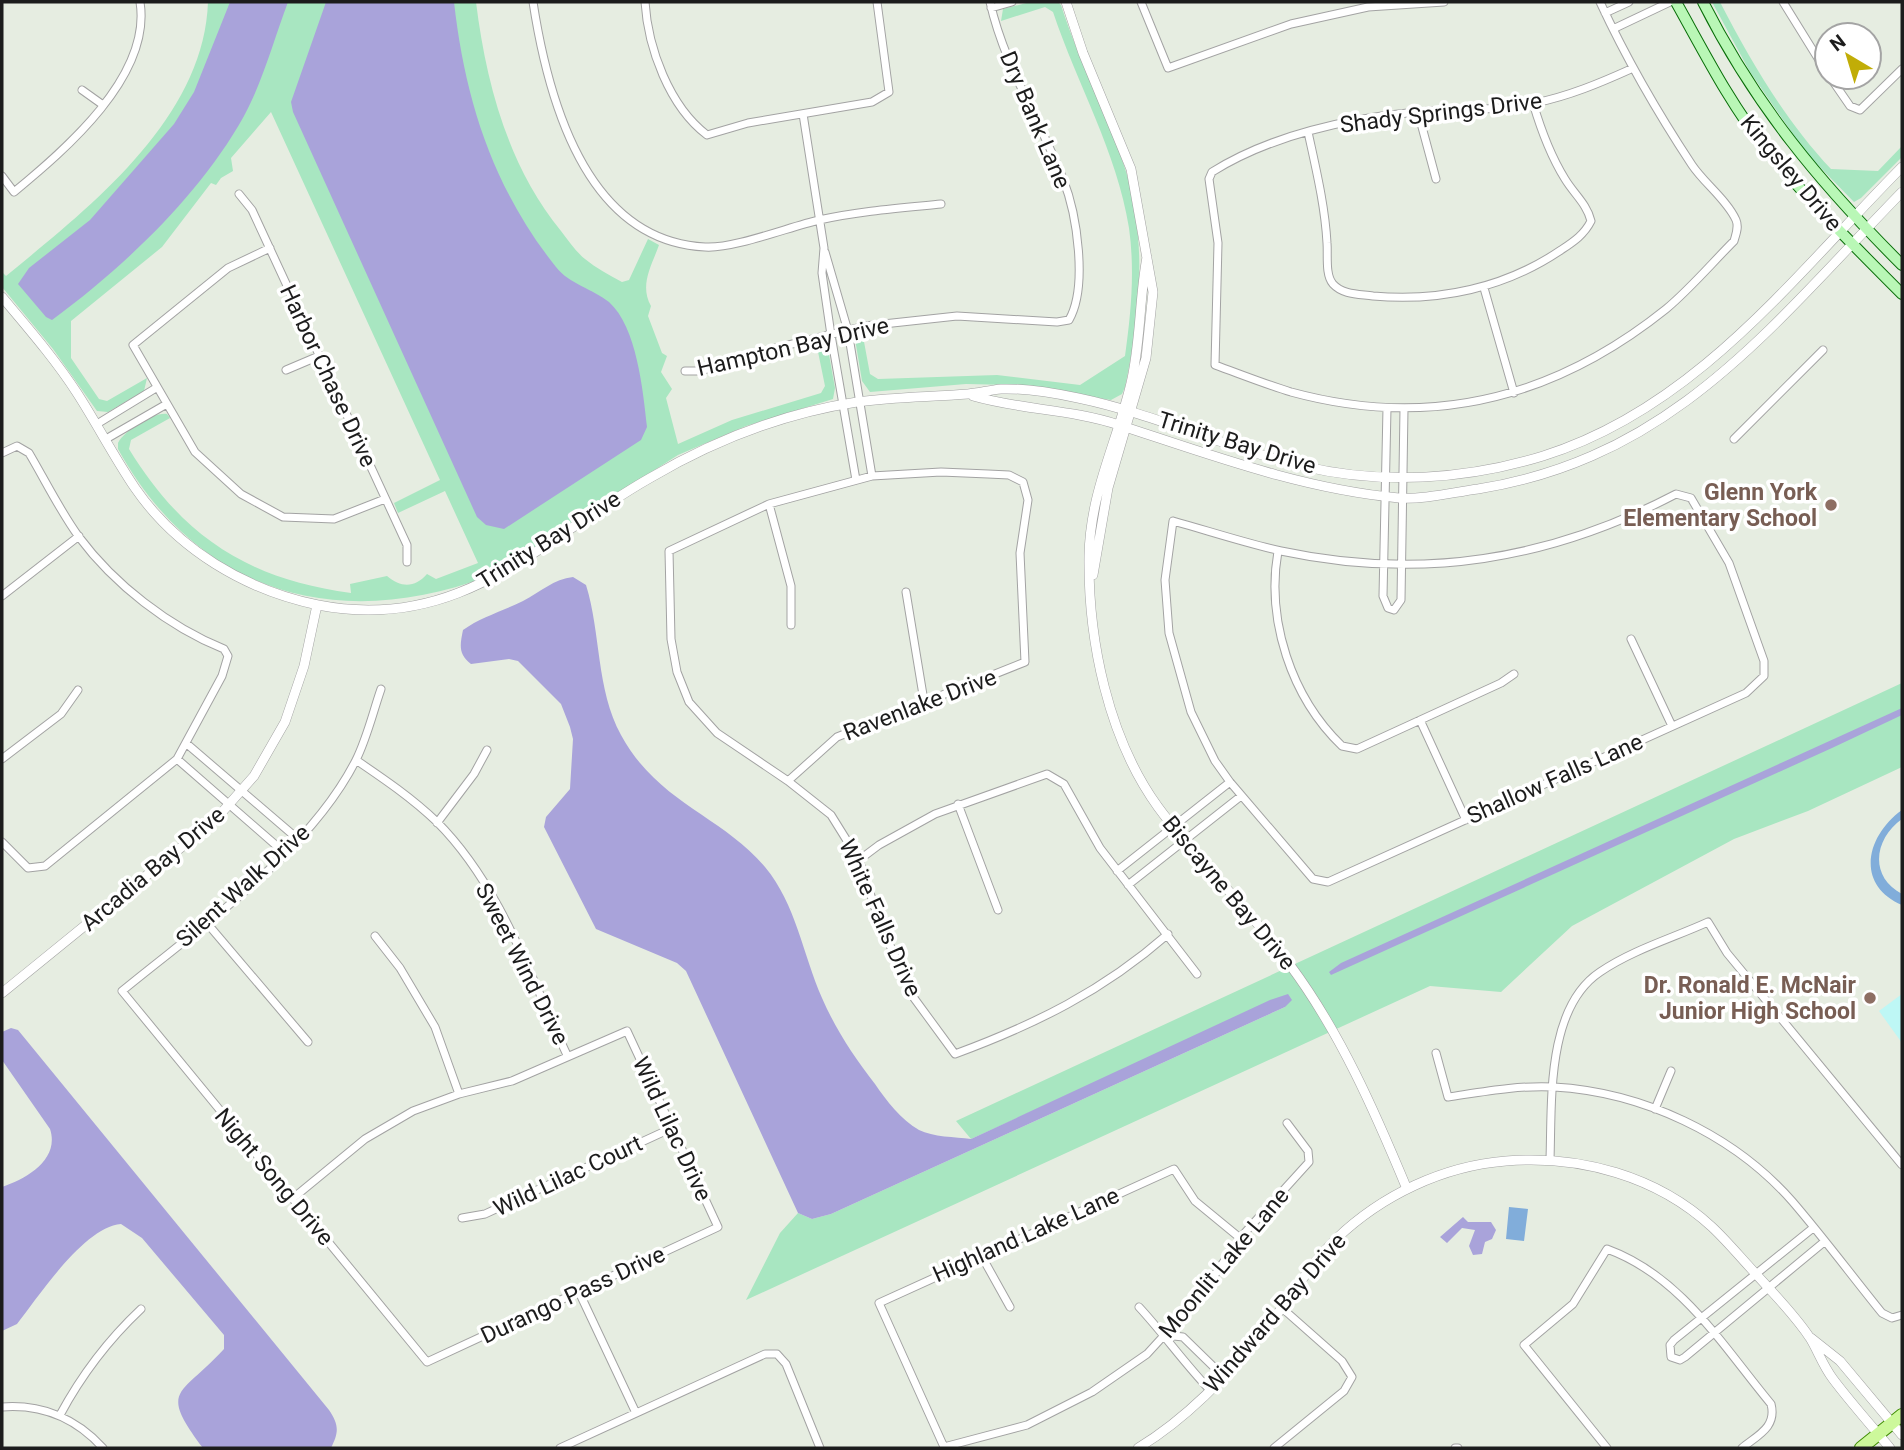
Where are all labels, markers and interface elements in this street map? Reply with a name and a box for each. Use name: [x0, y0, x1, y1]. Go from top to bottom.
north arrow: [1813, 21, 1883, 91]
text: N: [1825, 30, 1850, 56]
street label: Dry Bank Lane: [994, 47, 1076, 193]
street label: Shady Springs Drive: [1339, 87, 1543, 139]
street label: Kingsley Drive: [1735, 109, 1847, 237]
street label: Harbor Chase Drive: [274, 281, 382, 471]
street label: Hampton Bay Drive: [695, 312, 891, 382]
street label: Trinity Bay Drive: [1155, 406, 1319, 480]
place label: Glenn York Elementary School: [1623, 479, 1818, 532]
street label: Trinity Bay Drive: [472, 485, 626, 595]
marker: Glenn York Elementary School: [1823, 497, 1839, 513]
street label: Ravenlake Drive: [840, 663, 1000, 747]
street label: Shallow Falls Lane: [1463, 728, 1647, 830]
street label: Arcadia Bay Drive: [76, 801, 230, 937]
street label: Biscayne Bay Drive: [1157, 811, 1301, 975]
street label: Silent Walk Drive: [171, 819, 315, 953]
street label: White Falls Drive: [833, 835, 927, 1001]
street label: Sweet Wind Drive: [470, 879, 574, 1049]
place label: Dr. Ronald E. McNair Junior High School: [1644, 972, 1857, 1025]
marker: Dr. Ronald E. McNair Junior High School: [1862, 990, 1878, 1006]
street label: Wild Lilac Drive: [627, 1053, 717, 1205]
street label: Night Song Drive: [209, 1103, 339, 1251]
street label: Wild Lilac Court: [489, 1130, 647, 1222]
street label: Highland Lake Lane: [929, 1182, 1123, 1288]
street label: Moonlit Lake Lane: [1153, 1183, 1295, 1343]
street label: Windward Bay Drive: [1198, 1228, 1352, 1398]
street label: Durango Pass Drive: [477, 1240, 669, 1350]

